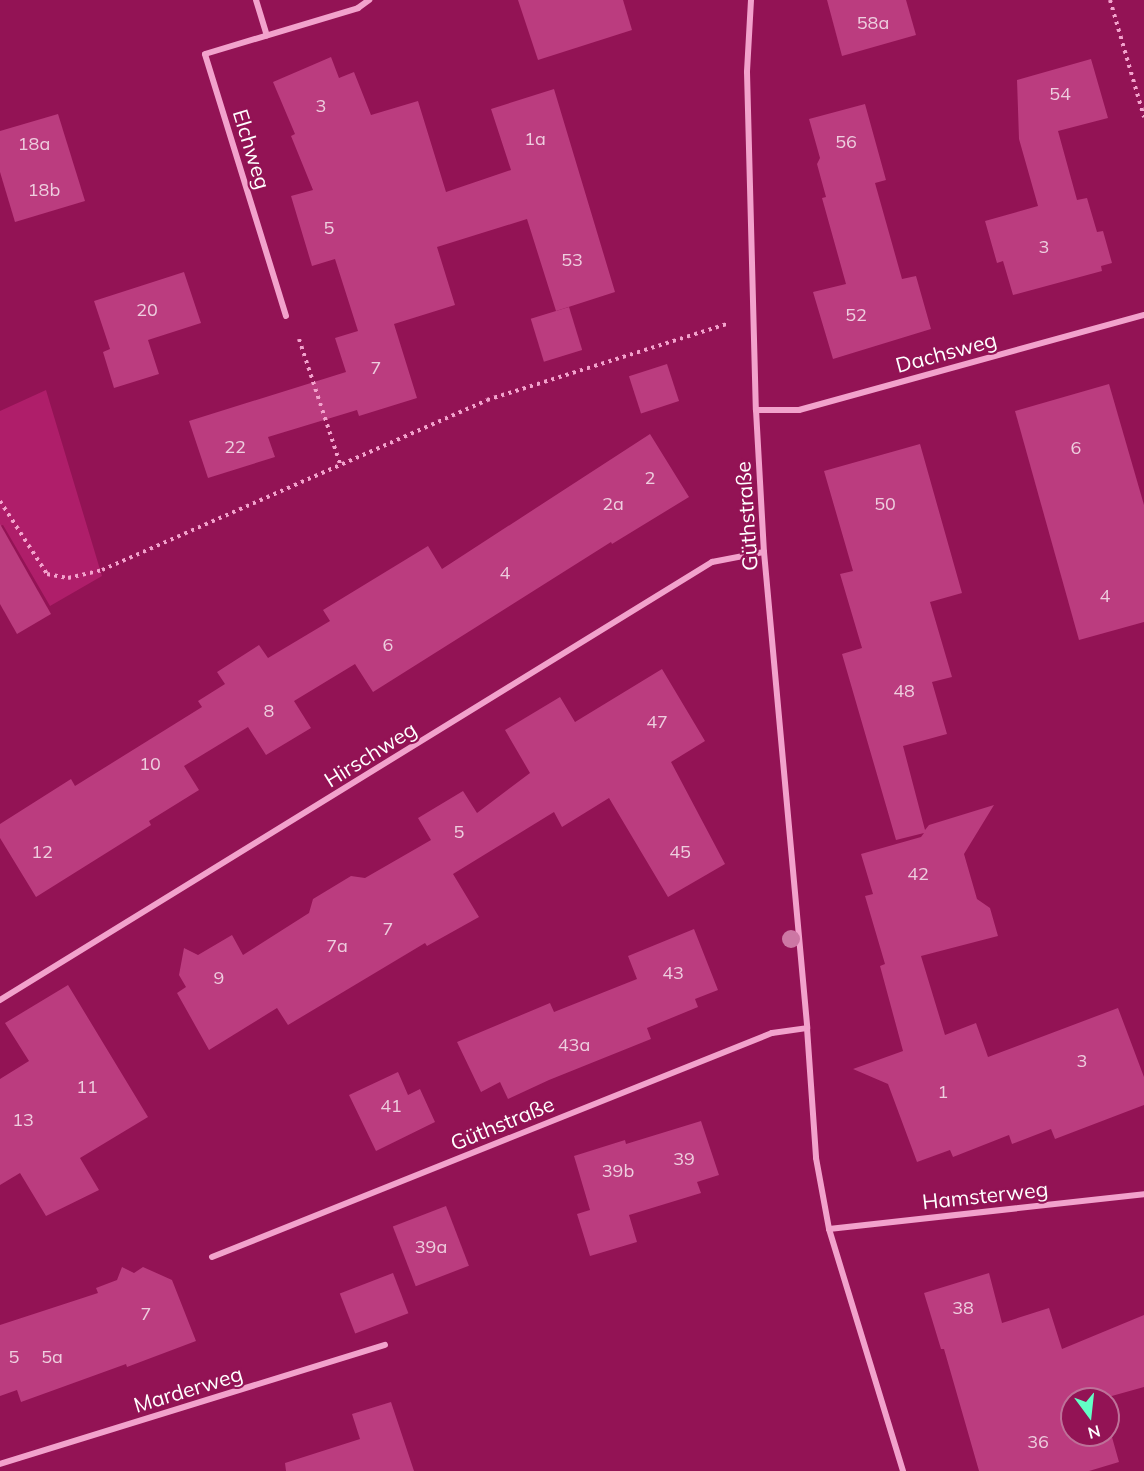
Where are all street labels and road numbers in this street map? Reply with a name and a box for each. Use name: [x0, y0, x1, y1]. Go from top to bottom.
street label: Elchweg: [228, 106, 276, 192]
street label: Dachsweg: [893, 326, 999, 378]
street label: Güthstraße: [730, 460, 762, 572]
street label: Hirschweg: [319, 716, 421, 792]
street label: Güthstraße: [446, 1091, 558, 1155]
street label: Hamsterweg: [921, 1176, 1049, 1214]
street label: Marderweg: [130, 1360, 246, 1418]

